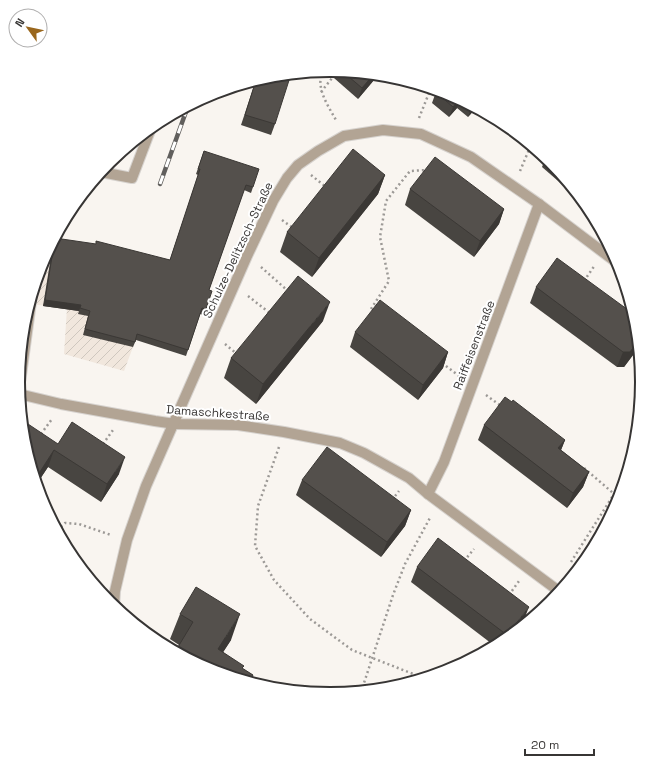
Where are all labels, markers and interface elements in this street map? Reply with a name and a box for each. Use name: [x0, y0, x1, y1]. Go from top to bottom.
north arrow: [8, 8, 48, 48]
text: N: [12, 16, 27, 29]
street label: Schulze-Delitzsch-Straße: [199, 179, 277, 321]
street label: Raiffeisenstraße: [450, 298, 498, 392]
street label: Damaschkestraße: [166, 401, 270, 425]
scale bar: [525, 731, 594, 757]
text: 20 m: [531, 737, 559, 753]

